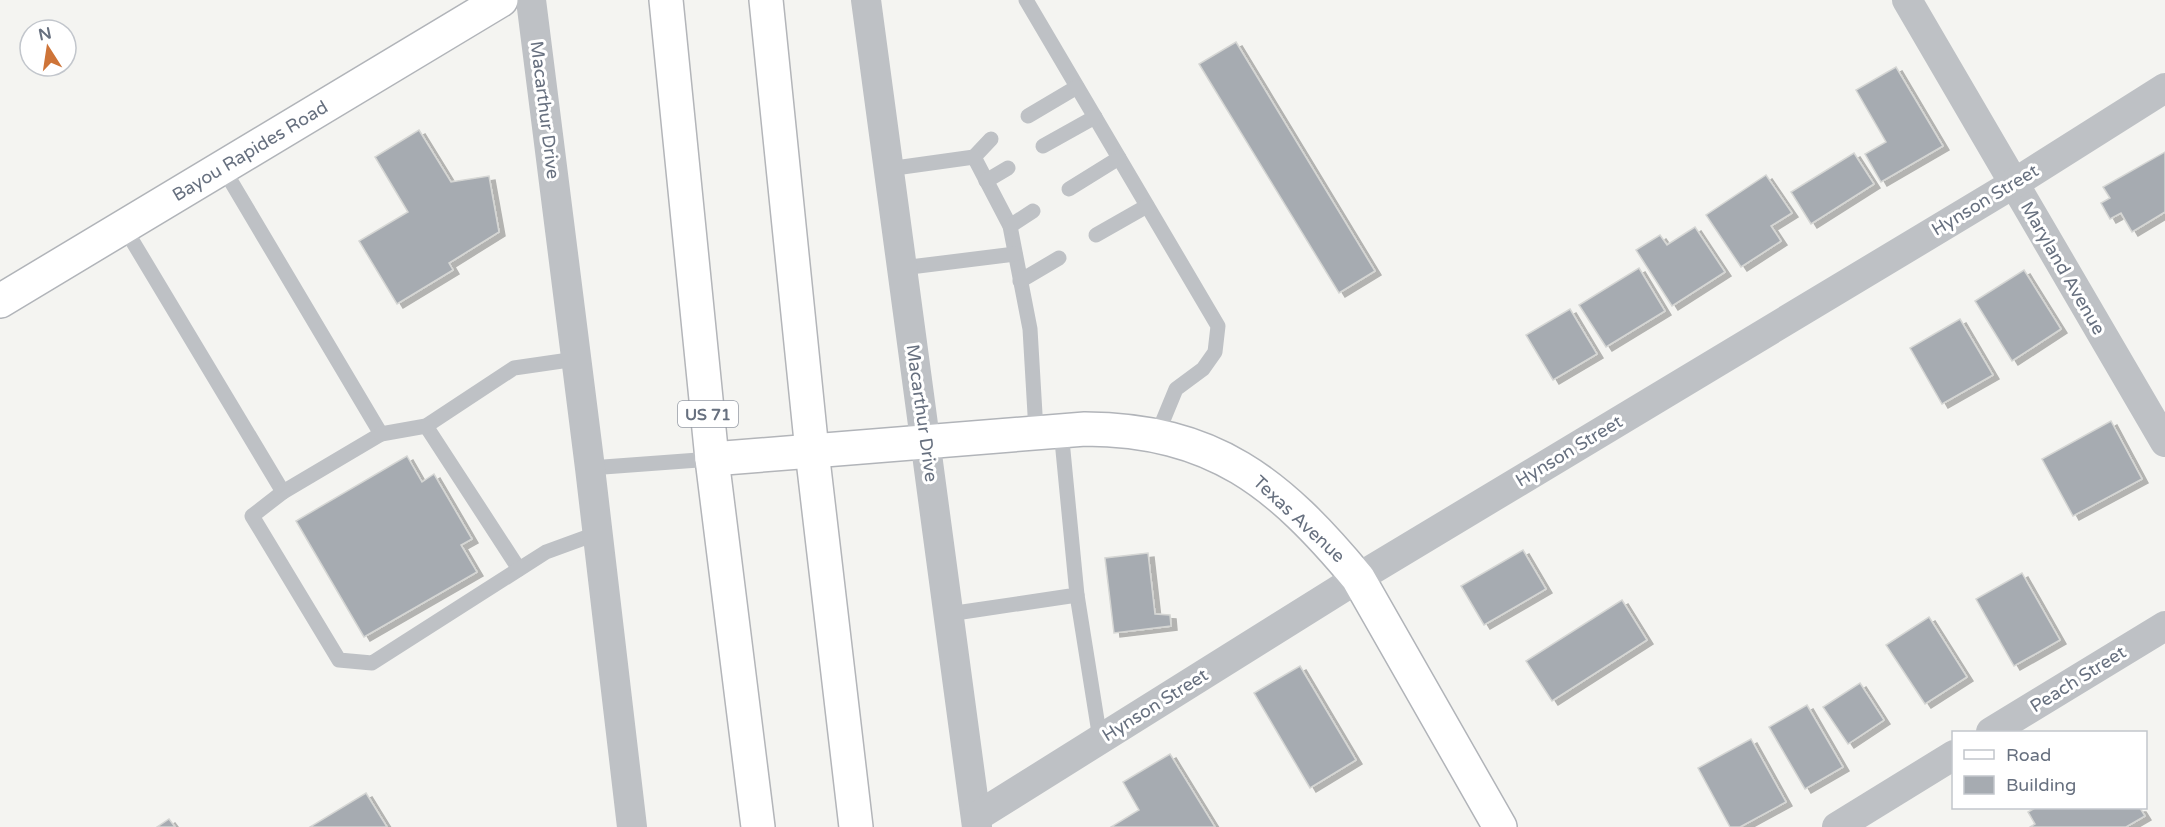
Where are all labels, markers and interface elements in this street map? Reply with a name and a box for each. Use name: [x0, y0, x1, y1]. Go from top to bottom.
north arrow: [18, 18, 78, 78]
text: N: [37, 23, 53, 45]
street label: Macarthur Drive: [526, 40, 564, 180]
street label: Bayou Rapides Road: [168, 96, 332, 206]
street label: Hynson Street: [1928, 159, 2043, 241]
street label: Maryland Avenue: [2016, 198, 2110, 338]
street label: Macarthur Drive: [901, 343, 943, 483]
road number: US 71: [678, 401, 738, 427]
street label: Hynson Street: [1512, 410, 1627, 492]
street label: Texas Avenue: [1249, 471, 1349, 567]
street label: Peach Street: [2026, 641, 2130, 717]
street label: Hynson Street: [1098, 664, 1212, 746]
legend: [1952, 731, 2147, 809]
text: Road: [2006, 744, 2051, 766]
text: Building: [2006, 774, 2076, 796]

